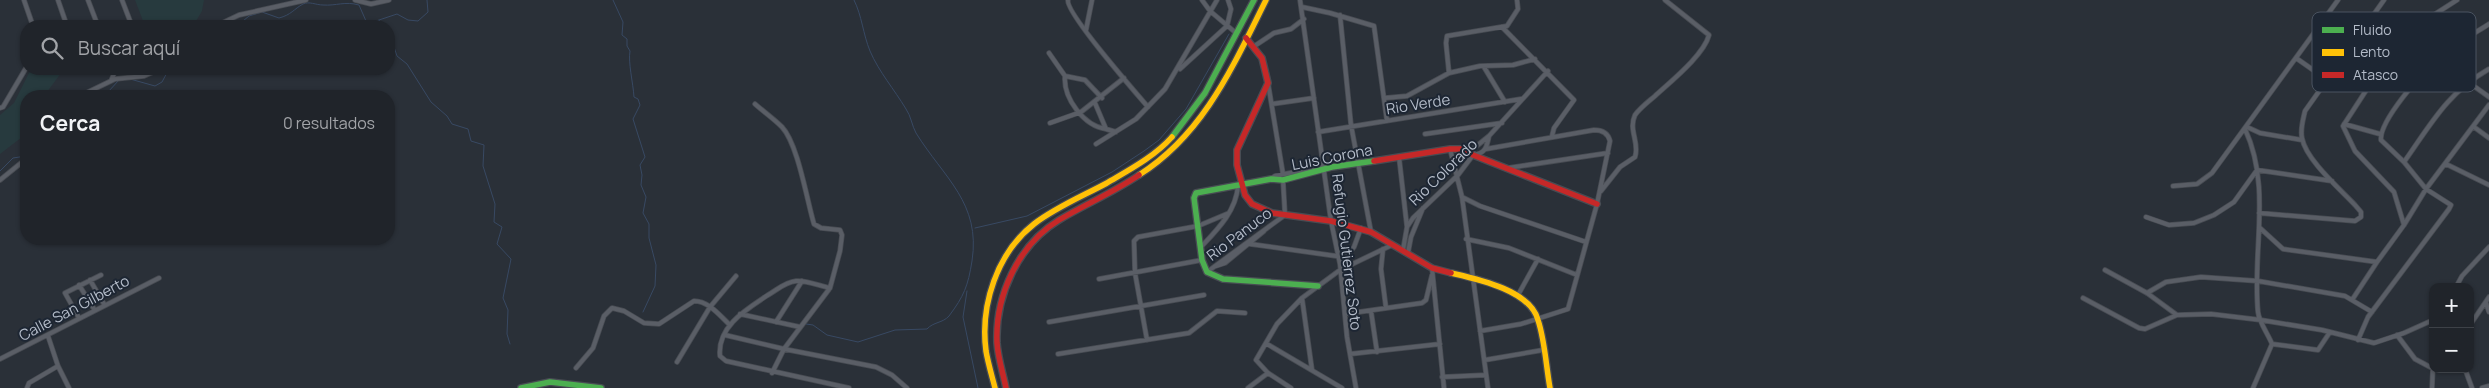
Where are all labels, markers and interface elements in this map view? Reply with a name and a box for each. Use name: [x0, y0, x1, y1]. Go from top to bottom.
legend: [2312, 12, 2476, 92]
search box: [20, 20, 395, 75]
text: Fluido: [2353, 20, 2391, 39]
icon: search: [38, 34, 66, 62]
text: Buscar aquí: [78, 35, 180, 61]
text: Lento: [2353, 42, 2390, 61]
text: Atasco: [2353, 65, 2398, 84]
street label: Rio Verde: [1384, 89, 1452, 119]
text: Cerca: [40, 109, 100, 137]
text: 0 resultados: [283, 112, 375, 134]
street label: Rio Colorado: [1404, 134, 1482, 210]
street label: Luis Corona: [1290, 139, 1374, 175]
street label: Refugio Gutierrez Soto: [1327, 173, 1367, 332]
street label: Rio Panuco: [1202, 202, 1276, 265]
street label: Calle San Gilberto: [15, 270, 133, 346]
map controls: [2429, 283, 2474, 373]
button: +: [2429, 283, 2474, 328]
button: −: [2429, 328, 2474, 373]

